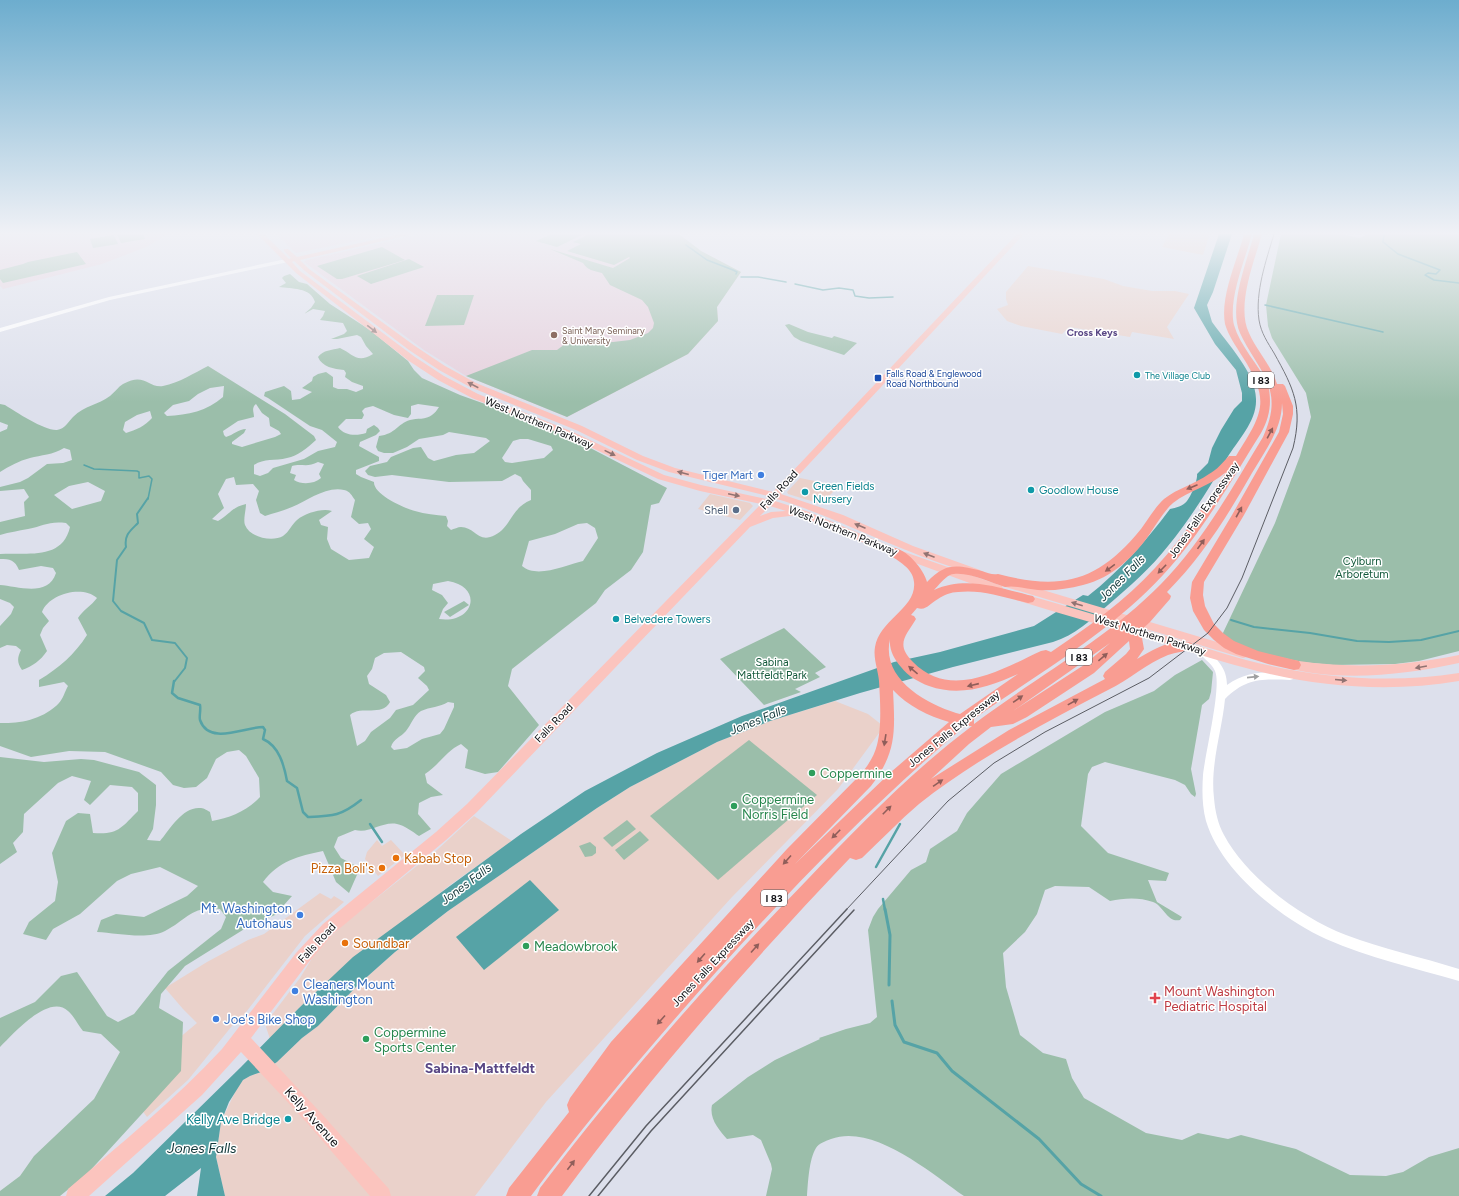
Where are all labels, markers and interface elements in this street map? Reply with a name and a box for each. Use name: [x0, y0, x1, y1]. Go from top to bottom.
one-way arrow: [367, 325, 377, 333]
place label: Saint Mary Seminary & University: [562, 325, 645, 346]
district label: Cross Keys: [1067, 326, 1118, 339]
marker: Saint Mary Seminary & University: [549, 330, 559, 340]
place label: Falls Road & Englewood Road Northbound: [886, 368, 982, 389]
marker: The Village Club: [1132, 370, 1142, 380]
place label: The Village Club: [1145, 370, 1210, 381]
road number: I 83: [1248, 372, 1274, 388]
marker: Falls Road & Englewood Road Northbound: [873, 373, 883, 383]
one-way arrow: [467, 382, 479, 388]
street label: West Northern Parkway: [483, 394, 595, 452]
one-way arrow: [1267, 427, 1273, 439]
one-way arrow: [604, 450, 616, 456]
street label: Jones Falls Expressway: [1166, 459, 1242, 561]
street label: Falls Road: [757, 467, 801, 513]
place label: Tiger Mart: [703, 469, 753, 482]
one-way arrow: [677, 470, 689, 476]
marker: Tiger Mart: [756, 470, 766, 480]
place label: Green Fields Nursery: [813, 480, 874, 506]
place label: Goodlow House: [1039, 484, 1118, 497]
one-way arrow: [1185, 484, 1197, 490]
marker: Goodlow House: [1026, 485, 1036, 495]
marker: Green Fields Nursery: [800, 487, 810, 497]
one-way arrow: [728, 493, 740, 499]
street label: West Northern Parkway: [787, 503, 900, 559]
place label: Shell: [704, 504, 728, 517]
marker: Shell: [731, 505, 741, 515]
one-way arrow: [1236, 506, 1243, 518]
one-way arrow: [854, 523, 865, 529]
one-way arrow: [1197, 538, 1206, 549]
one-way arrow: [922, 552, 934, 558]
water label: Jones Falls: [1095, 552, 1148, 605]
park label: Cylburn Arboretum: [1335, 555, 1389, 581]
one-way arrow: [1105, 563, 1116, 572]
one-way arrow: [1158, 564, 1167, 573]
one-way arrow: [1071, 601, 1083, 607]
street label: West Northern Parkway: [1092, 612, 1208, 658]
place label: Belvedere Towers: [624, 613, 711, 626]
marker: Belvedere Towers: [611, 614, 621, 624]
road number: I 83: [1066, 649, 1092, 665]
one-way arrow: [1098, 653, 1109, 662]
park label: Sabina Mattfeldt Park: [737, 656, 808, 682]
one-way arrow: [1415, 664, 1427, 670]
one-way arrow: [907, 665, 918, 674]
one-way arrow: [1247, 674, 1259, 680]
one-way arrow: [1335, 677, 1347, 684]
one-way arrow: [967, 683, 979, 689]
street label: Jones Falls Expressway: [906, 688, 1003, 770]
one-way arrow: [1013, 695, 1023, 703]
one-way arrow: [1067, 698, 1079, 705]
street label: Falls Road: [532, 701, 576, 745]
water label: Jones Falls: [727, 702, 789, 738]
one-way arrow: [882, 734, 888, 746]
place label: Coppermine: [820, 766, 892, 781]
marker: Coppermine: [807, 768, 817, 778]
one-way arrow: [933, 779, 943, 787]
place label: Coppermine Norris Field: [742, 792, 814, 822]
marker: Coppermine Norris Field: [729, 801, 739, 811]
one-way arrow: [882, 805, 892, 815]
one-way arrow: [831, 829, 841, 838]
place label: Kabab Stop: [404, 851, 472, 866]
marker: Kabab Stop: [391, 853, 401, 863]
one-way arrow: [782, 855, 791, 865]
water label: Jones Falls: [437, 860, 494, 908]
place label: Pizza Boli's: [311, 861, 374, 876]
marker: Pizza Boli's: [377, 863, 387, 873]
road number: I 83: [761, 890, 787, 906]
place label: Mt. Washington Autohaus: [201, 901, 292, 931]
marker: Mt. Washington Autohaus: [295, 910, 305, 920]
street label: Jones Falls Expressway: [669, 917, 757, 1009]
street label: Falls Road: [295, 920, 339, 966]
place label: Soundbar: [353, 936, 410, 951]
marker: Soundbar: [340, 938, 350, 948]
place label: Meadowbrook: [534, 939, 618, 954]
marker: Meadowbrook: [521, 941, 531, 951]
one-way arrow: [751, 943, 760, 953]
one-way arrow: [696, 952, 705, 963]
place label: Cleaners Mount Washington: [303, 977, 395, 1007]
place label: Mount Washington Pediatric Hospital: [1164, 984, 1275, 1014]
marker: Cleaners Mount Washington: [290, 986, 300, 996]
marker: Mount Washington Pediatric Hospital: [1149, 992, 1161, 1004]
place label: Joe's Bike Shop: [224, 1012, 315, 1027]
marker: Joe's Bike Shop: [211, 1014, 221, 1024]
one-way arrow: [656, 1015, 666, 1025]
place label: Coppermine Sports Center: [374, 1025, 456, 1055]
marker: Coppermine Sports Center: [361, 1034, 371, 1044]
district label: Sabina-Mattfeldt: [425, 1060, 536, 1077]
street label: Kelly Avenue: [281, 1084, 343, 1150]
place label: Kelly Ave Bridge: [186, 1112, 280, 1127]
marker: Kelly Ave Bridge: [283, 1114, 293, 1124]
water label: Jones Falls: [166, 1140, 237, 1157]
one-way arrow: [567, 1159, 576, 1170]

